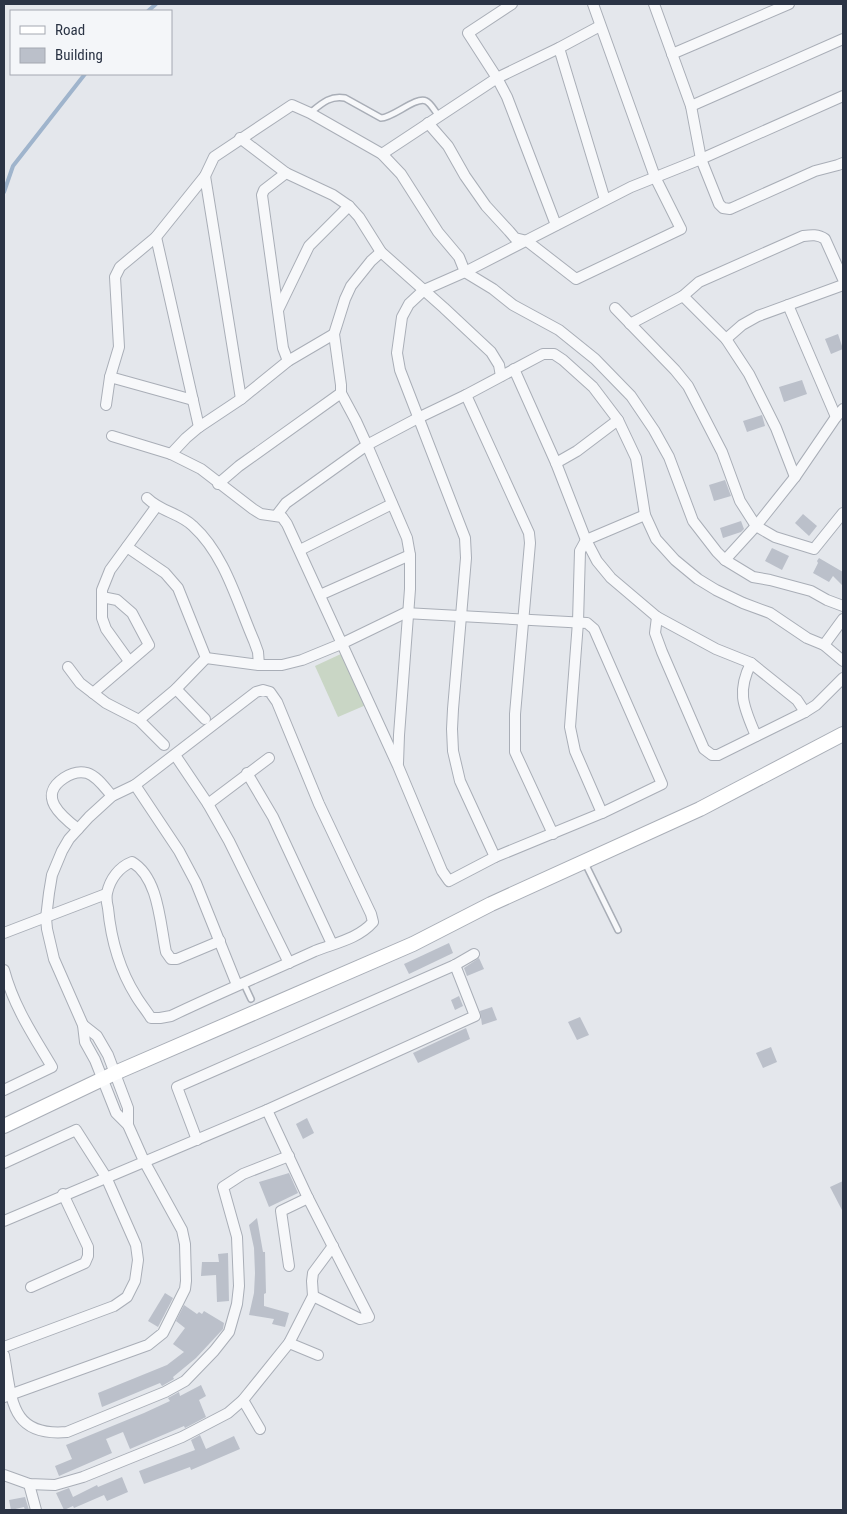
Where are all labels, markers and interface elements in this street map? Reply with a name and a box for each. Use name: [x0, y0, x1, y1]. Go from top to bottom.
legend: [10, 10, 172, 75]
text: Road: [55, 21, 85, 39]
text: Building: [55, 46, 103, 64]

